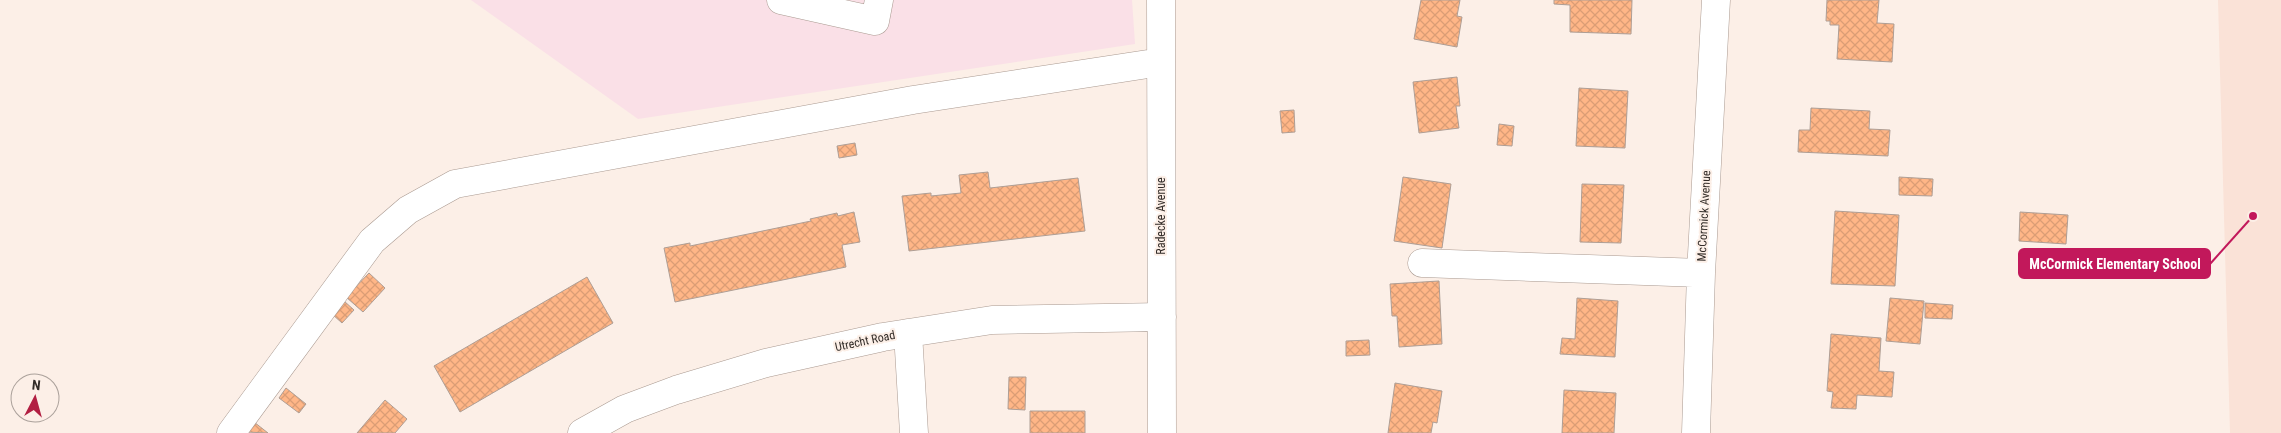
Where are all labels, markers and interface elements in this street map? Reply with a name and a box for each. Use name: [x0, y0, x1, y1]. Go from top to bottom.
street label: McCormick Avenue: [1695, 170, 1713, 262]
street label: Radecke Avenue: [1154, 177, 1168, 255]
callout: McCormick Elementary School: [2019, 249, 2210, 278]
text: McCormick Elementary School: [2029, 256, 2201, 272]
street label: Utrecht Road: [834, 328, 896, 354]
north arrow: [10, 373, 60, 423]
text: N: [31, 377, 41, 393]

